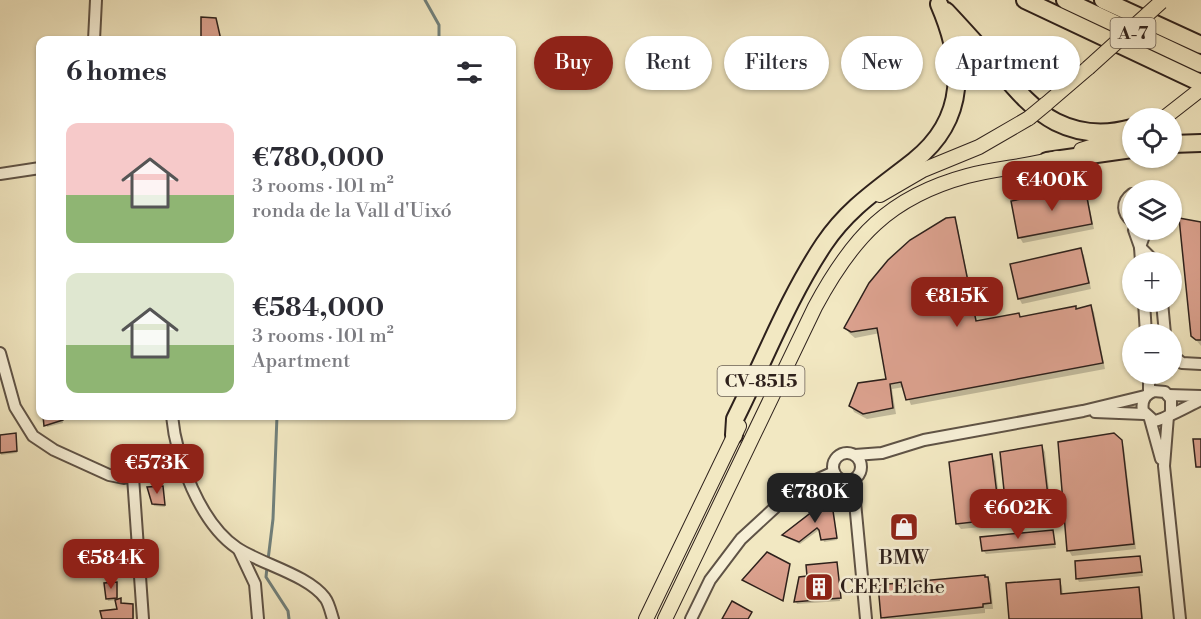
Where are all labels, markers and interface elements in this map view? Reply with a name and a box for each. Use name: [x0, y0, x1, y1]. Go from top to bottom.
road number: A-7: [1110, 18, 1156, 48]
chip: Buy: [534, 36, 613, 90]
chip: Rent: [625, 36, 712, 90]
chip: Filters: [724, 36, 829, 90]
chip: New: [841, 36, 923, 90]
chip: Apartment: [935, 36, 1080, 90]
text: 6 homes: [66, 56, 167, 88]
icon: filters: [453, 56, 486, 89]
map controls: [1122, 108, 1182, 384]
button: locate: [1122, 108, 1182, 168]
text: €780,000: [252, 142, 384, 174]
icon: home: [114, 147, 186, 219]
pin: €400K: [1010, 161, 1094, 212]
text: €400K: [1016, 168, 1088, 193]
text: 3 rooms · 101 m²: [252, 174, 394, 199]
button: layers: [1122, 180, 1182, 240]
text: ronda de la Vall d'Uixó: [252, 199, 452, 224]
button: +: [1122, 252, 1182, 312]
pin: €815K: [915, 277, 999, 328]
text: €815K: [925, 284, 989, 309]
text: €584,000: [252, 292, 384, 324]
icon: home: [114, 297, 186, 369]
text: 3 rooms · 101 m²: [252, 324, 394, 349]
button: −: [1122, 324, 1182, 384]
text: Apartment: [252, 349, 350, 374]
road number: CV-8515: [718, 366, 804, 396]
pin: €573K: [115, 444, 199, 495]
text: €573K: [125, 451, 189, 476]
pin: €780K: [773, 473, 857, 524]
text: €780K: [781, 480, 849, 505]
pin: €602K: [976, 489, 1060, 540]
text: €602K: [984, 496, 1052, 521]
shop icon: BMW: [888, 511, 920, 543]
pin: €584K: [69, 539, 153, 590]
text: €584K: [77, 546, 145, 571]
place label: BMW: [878, 546, 930, 571]
building icon: CEEI Elche: [803, 571, 835, 603]
place label: CEEI Elche: [840, 575, 945, 600]

